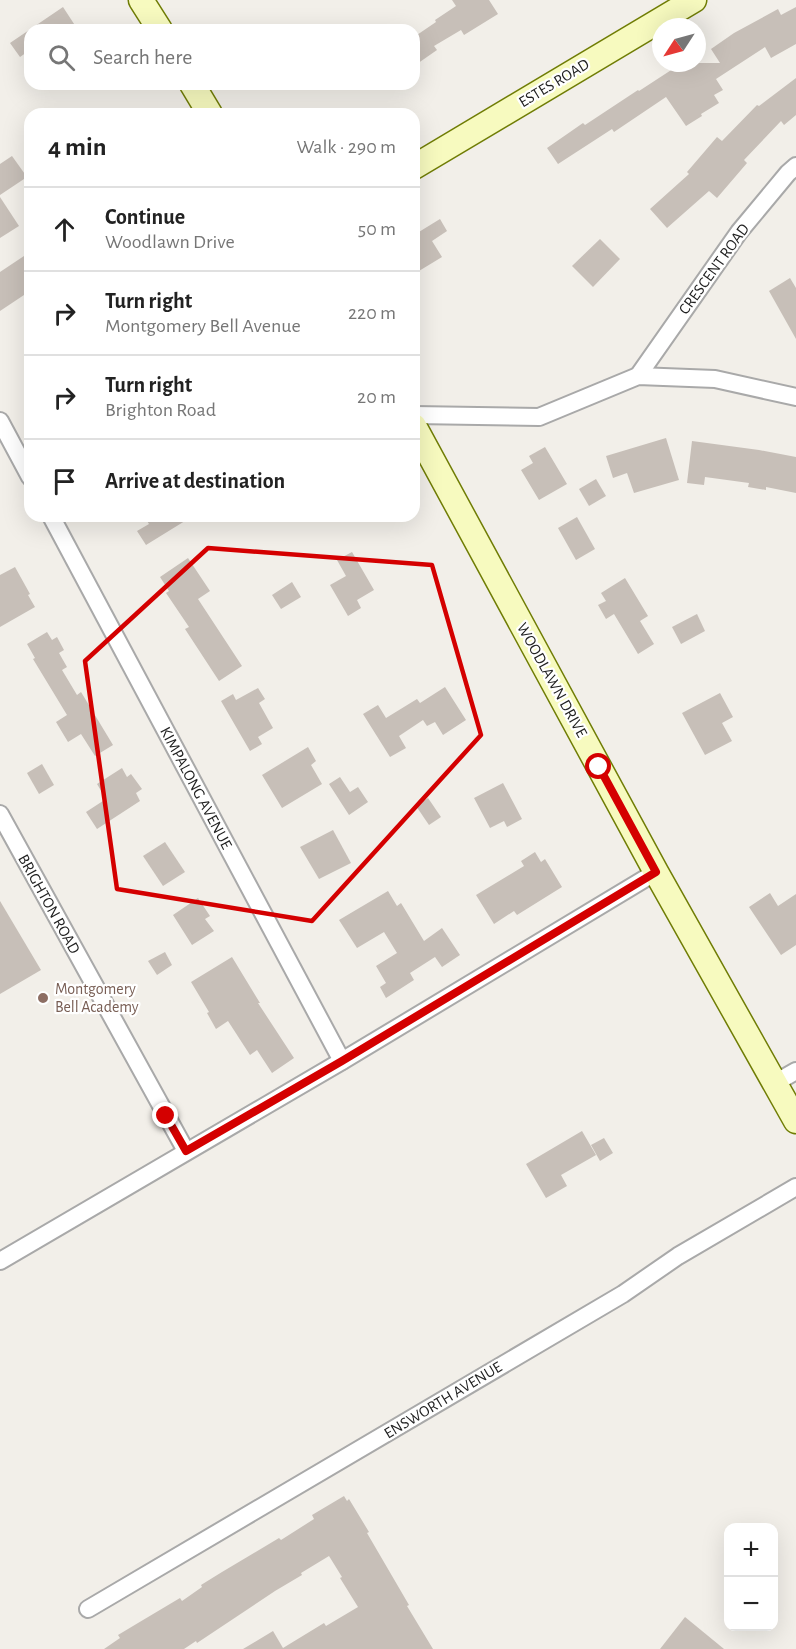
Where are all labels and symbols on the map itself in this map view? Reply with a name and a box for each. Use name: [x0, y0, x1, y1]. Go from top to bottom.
north arrow: [652, 18, 706, 72]
street label: ESTES ROAD: [516, 56, 592, 110]
street label: CRESCENT ROAD: [676, 221, 752, 317]
street label: WOODLAWN DRIVE: [514, 620, 590, 740]
street label: KIMPALONG AVENUE: [157, 724, 235, 852]
route start: [585, 753, 611, 779]
street label: BRIGHTON ROAD: [15, 852, 83, 956]
place label: Montgomery Bell Academy: [55, 981, 139, 1016]
marker: Montgomery Bell Academy: [36, 991, 50, 1005]
route end: [152, 1102, 178, 1128]
street label: ENSWORTH AVENUE: [381, 1358, 505, 1441]

